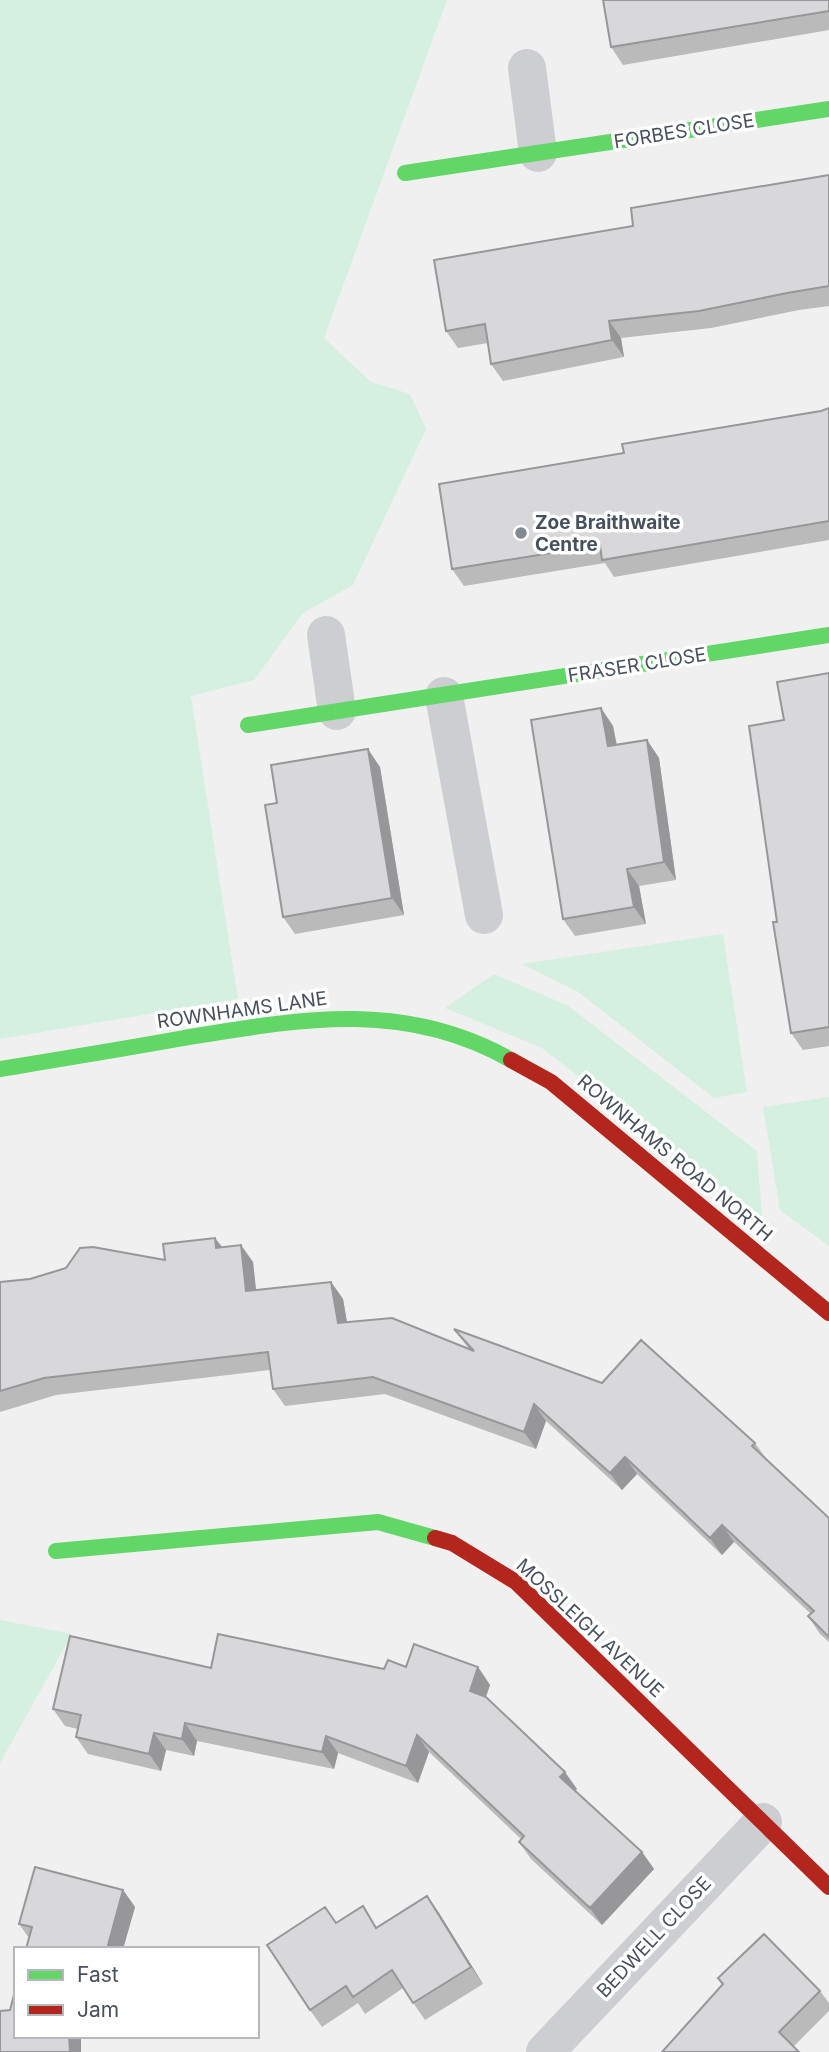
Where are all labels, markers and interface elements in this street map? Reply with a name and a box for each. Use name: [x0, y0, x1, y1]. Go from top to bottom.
street label: FORBES CLOSE: [612, 109, 756, 153]
place label: Zoe Braithwaite Centre: [535, 511, 681, 556]
marker: Zoe Braithwaite Centre: [513, 525, 529, 541]
street label: FRASER CLOSE: [566, 643, 708, 687]
street label: ROWNHAMS LANE: [156, 987, 328, 1033]
street label: ROWNHAMS ROAD NORTH: [573, 1070, 777, 1246]
street label: MOSSLEIGH AVENUE: [512, 1554, 668, 1702]
street label: BEDWELL CLOSE: [592, 1872, 716, 2002]
legend: [14, 1947, 259, 2038]
text: Fast: [77, 1962, 119, 1987]
text: Jam: [77, 1997, 119, 2022]

